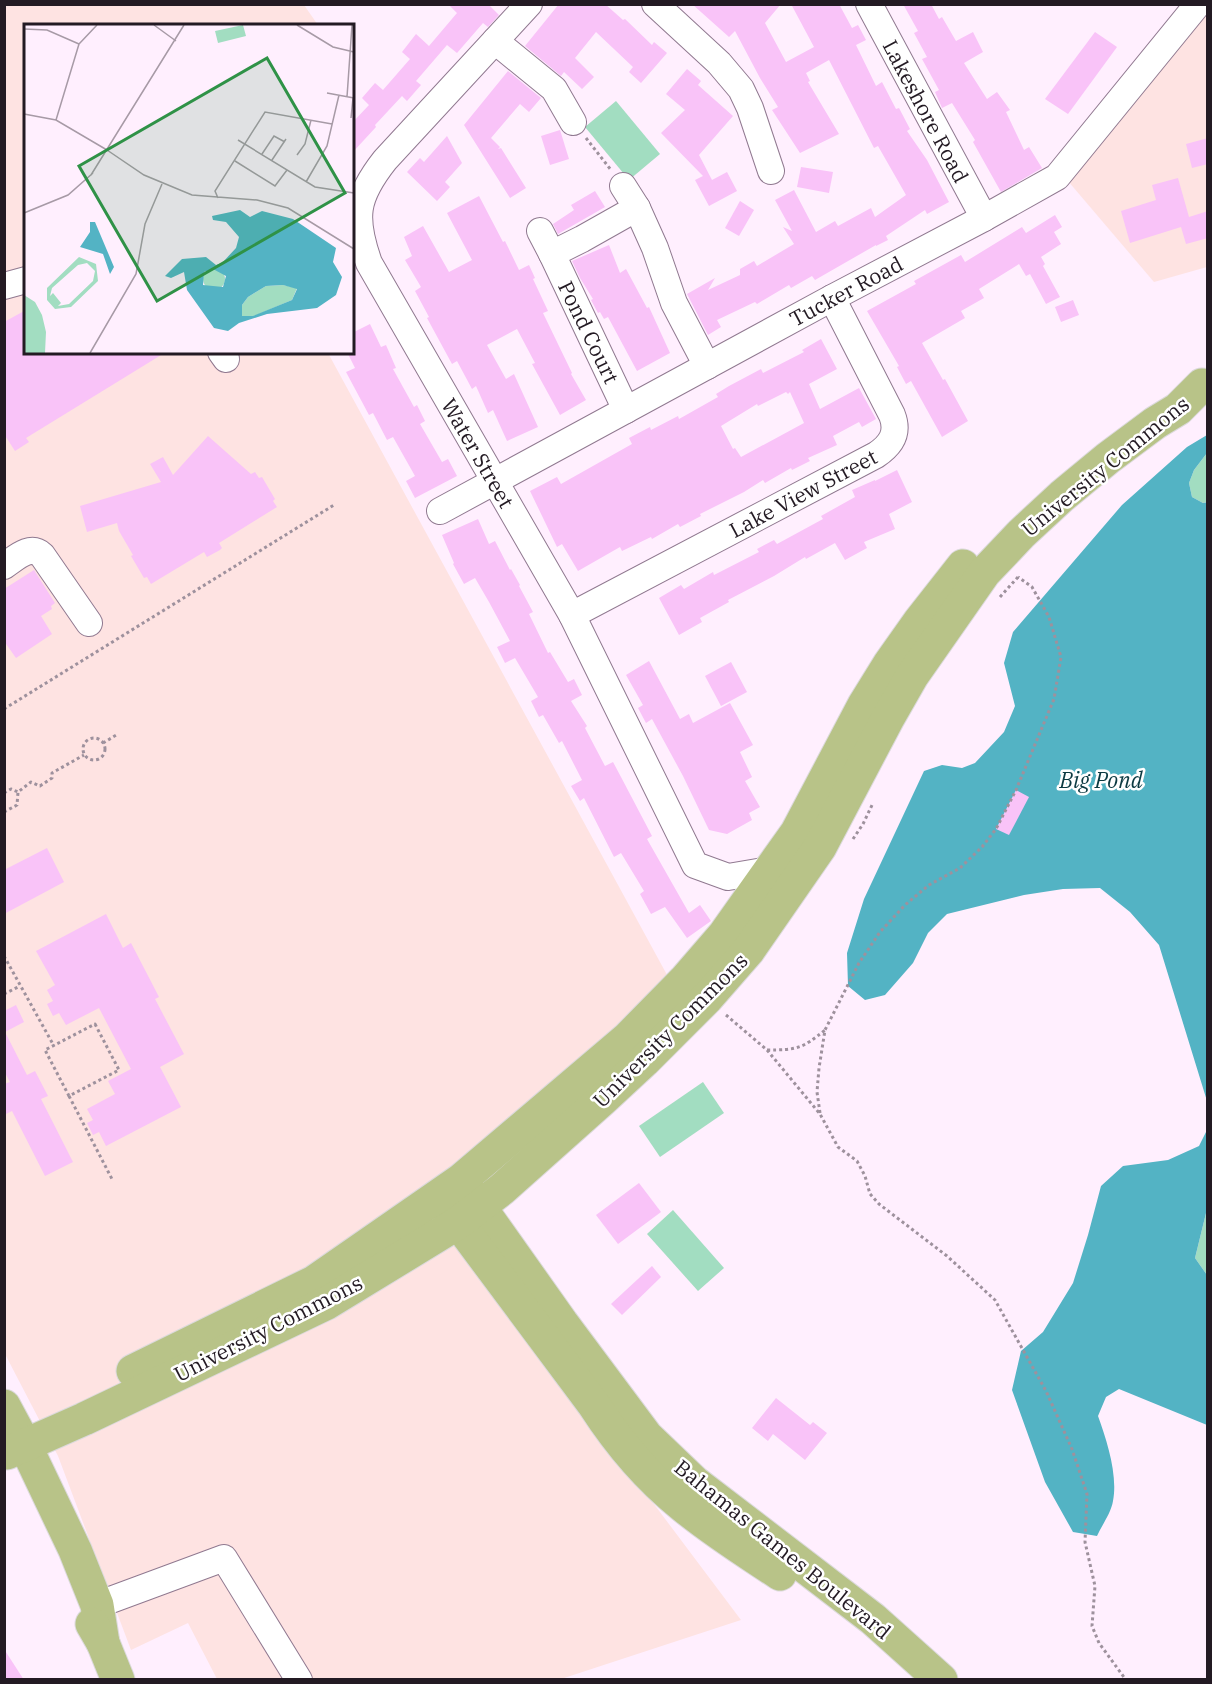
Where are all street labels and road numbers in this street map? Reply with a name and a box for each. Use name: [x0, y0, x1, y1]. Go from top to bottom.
street label: Lakeshore Road: [877, 35, 976, 187]
street label: Tucker Road: [784, 249, 908, 333]
street label: Pond Court: [552, 276, 626, 388]
street label: University Commons: [1015, 390, 1195, 542]
street label: Water Street: [435, 393, 521, 513]
street label: Lake View Street: [724, 442, 882, 544]
street label: University Commons: [586, 946, 754, 1114]
street label: University Commons: [169, 1268, 367, 1388]
street label: Bahamas Games Boulevard: [669, 1453, 897, 1645]

